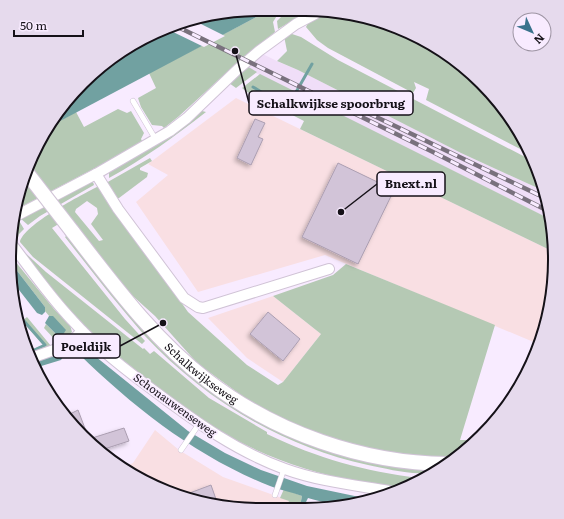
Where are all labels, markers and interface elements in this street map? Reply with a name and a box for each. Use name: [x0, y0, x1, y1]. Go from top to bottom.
scale bar: [14, 12, 83, 38]
north arrow: [512, 12, 552, 52]
text: 50 m: [20, 16, 47, 34]
text: N: [531, 31, 549, 49]
callout: Schalkwijkse spoorbrug: [249, 91, 413, 115]
text: Schalkwijkse spoorbrug: [257, 94, 406, 112]
callout: Bnext.nl: [377, 172, 445, 196]
text: Bnext.nl: [385, 174, 438, 192]
callout: Poeldijk: [53, 334, 120, 358]
text: Poeldijk: [61, 337, 112, 355]
street label: Schalkwijkseweg: [162, 338, 242, 407]
street label: Schonauwenseweg: [131, 369, 221, 440]

